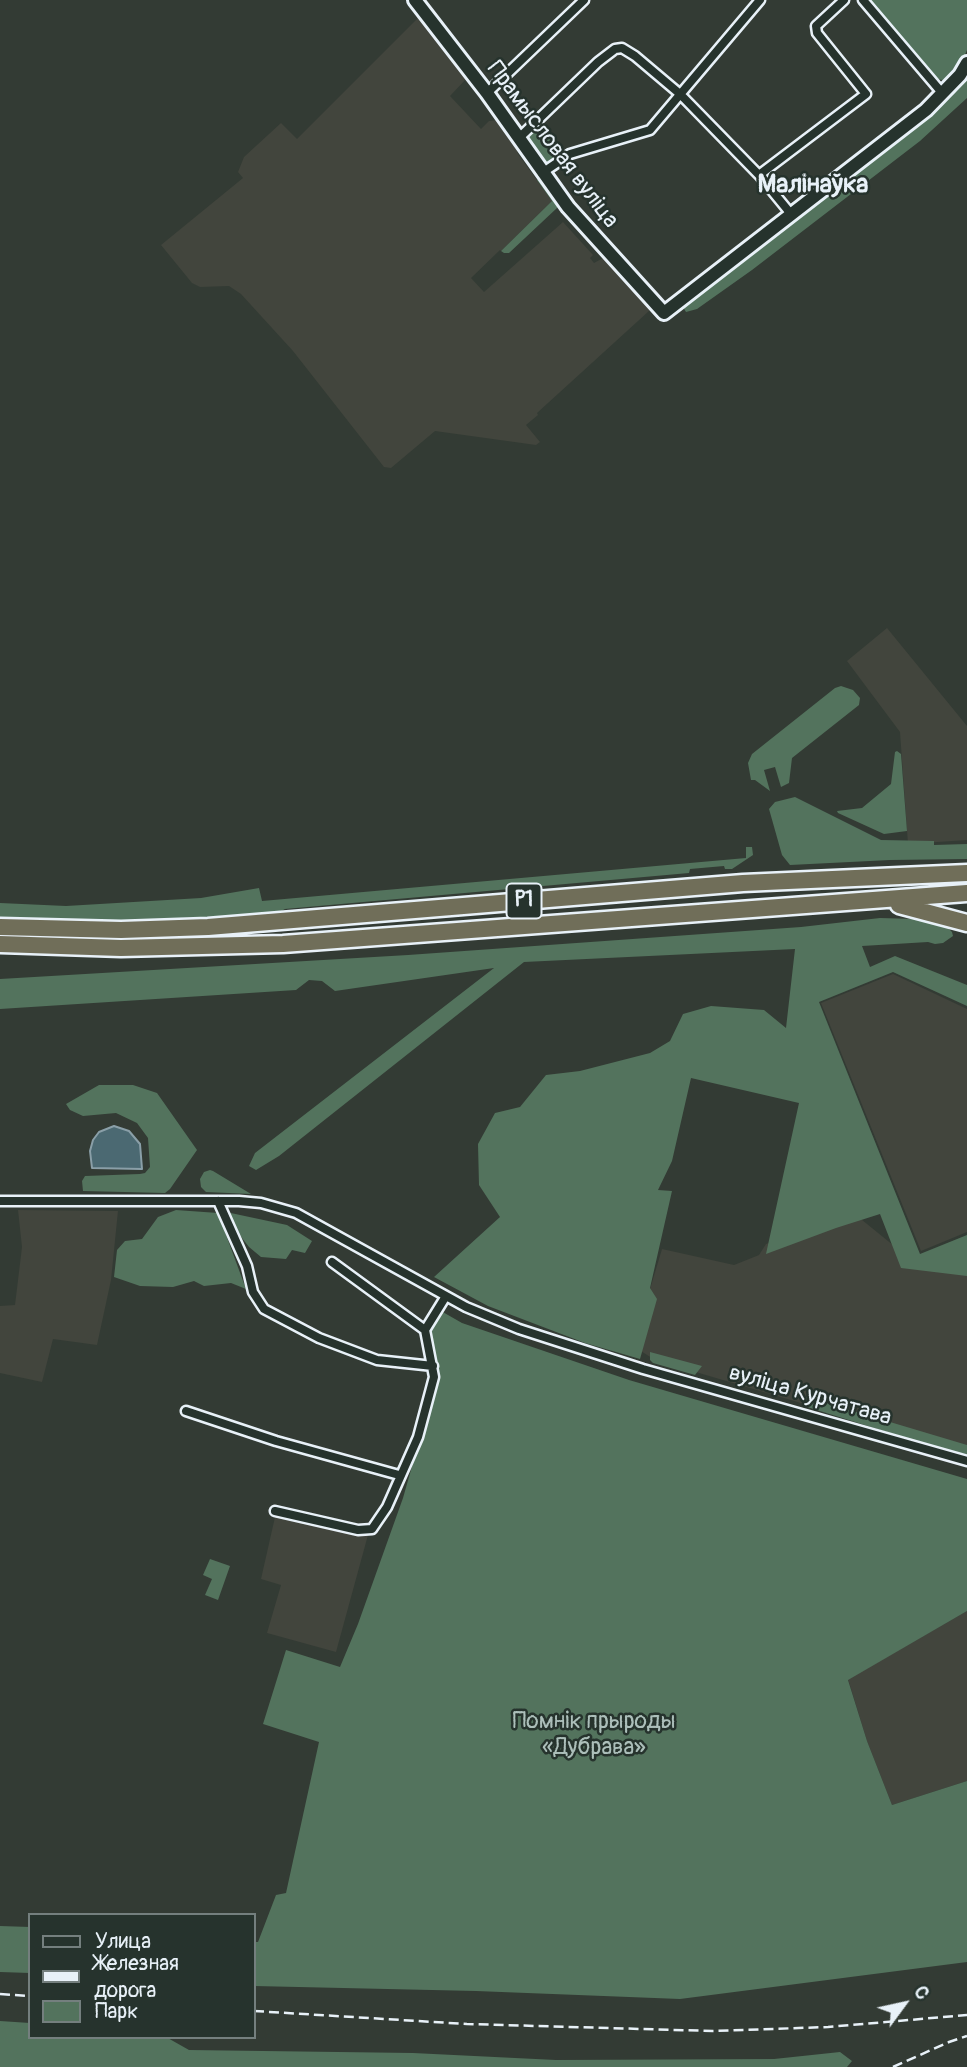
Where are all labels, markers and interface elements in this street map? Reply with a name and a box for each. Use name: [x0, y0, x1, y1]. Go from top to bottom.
street label: Прамысловая вуліца: [480, 56, 624, 234]
district label: Малінаўка: [758, 169, 868, 201]
road number: Р1: [506, 884, 542, 918]
street label: вуліца Курчатава: [726, 1360, 894, 1432]
park label: Помнік прыроды «Дубрава»: [513, 1708, 675, 1762]
legend: [28, 1913, 256, 2039]
text: Улица: [95, 1928, 151, 1955]
text: Железная дорога: [94, 1950, 179, 2004]
north arrow: [869, 1969, 939, 2039]
text: С: [908, 1981, 935, 2004]
text: Парк: [95, 1998, 138, 2025]

